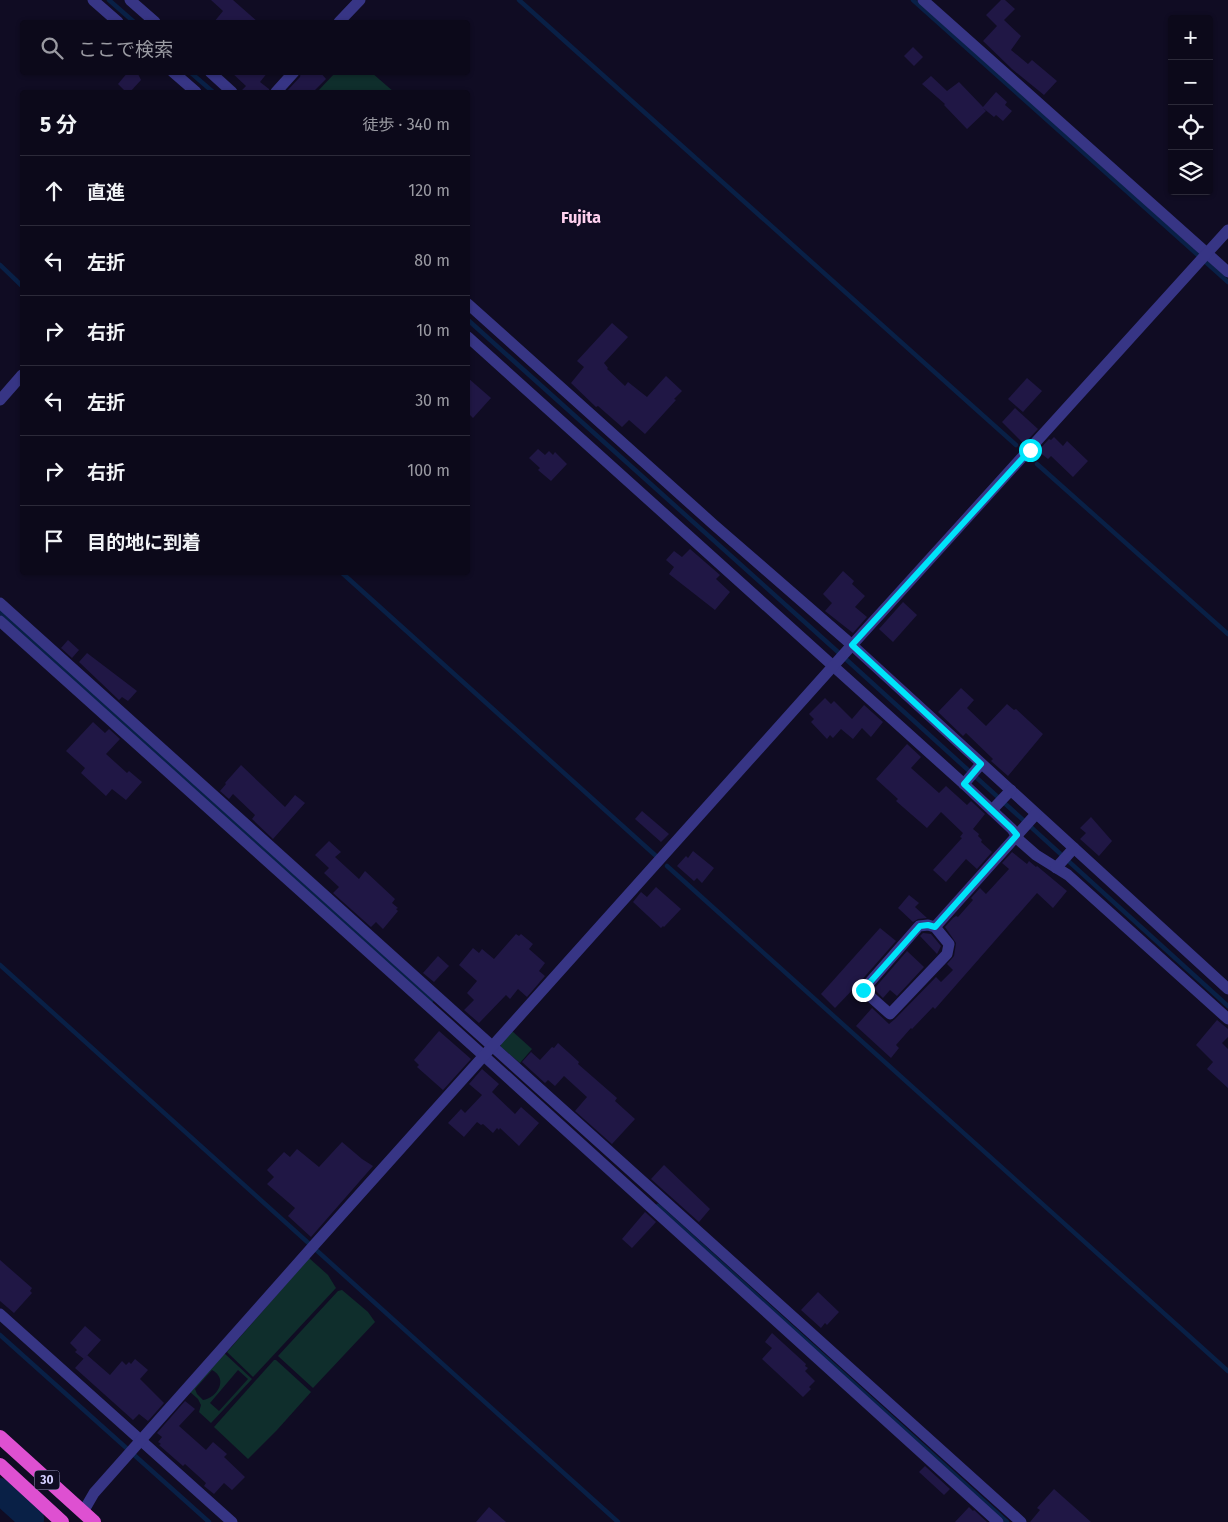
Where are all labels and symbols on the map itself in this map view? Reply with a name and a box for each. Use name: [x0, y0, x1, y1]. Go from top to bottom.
district label: Fujita: [561, 208, 601, 227]
route start: [1019, 439, 1042, 462]
route end: [852, 979, 875, 1002]
road number: 30: [34, 1470, 60, 1490]

